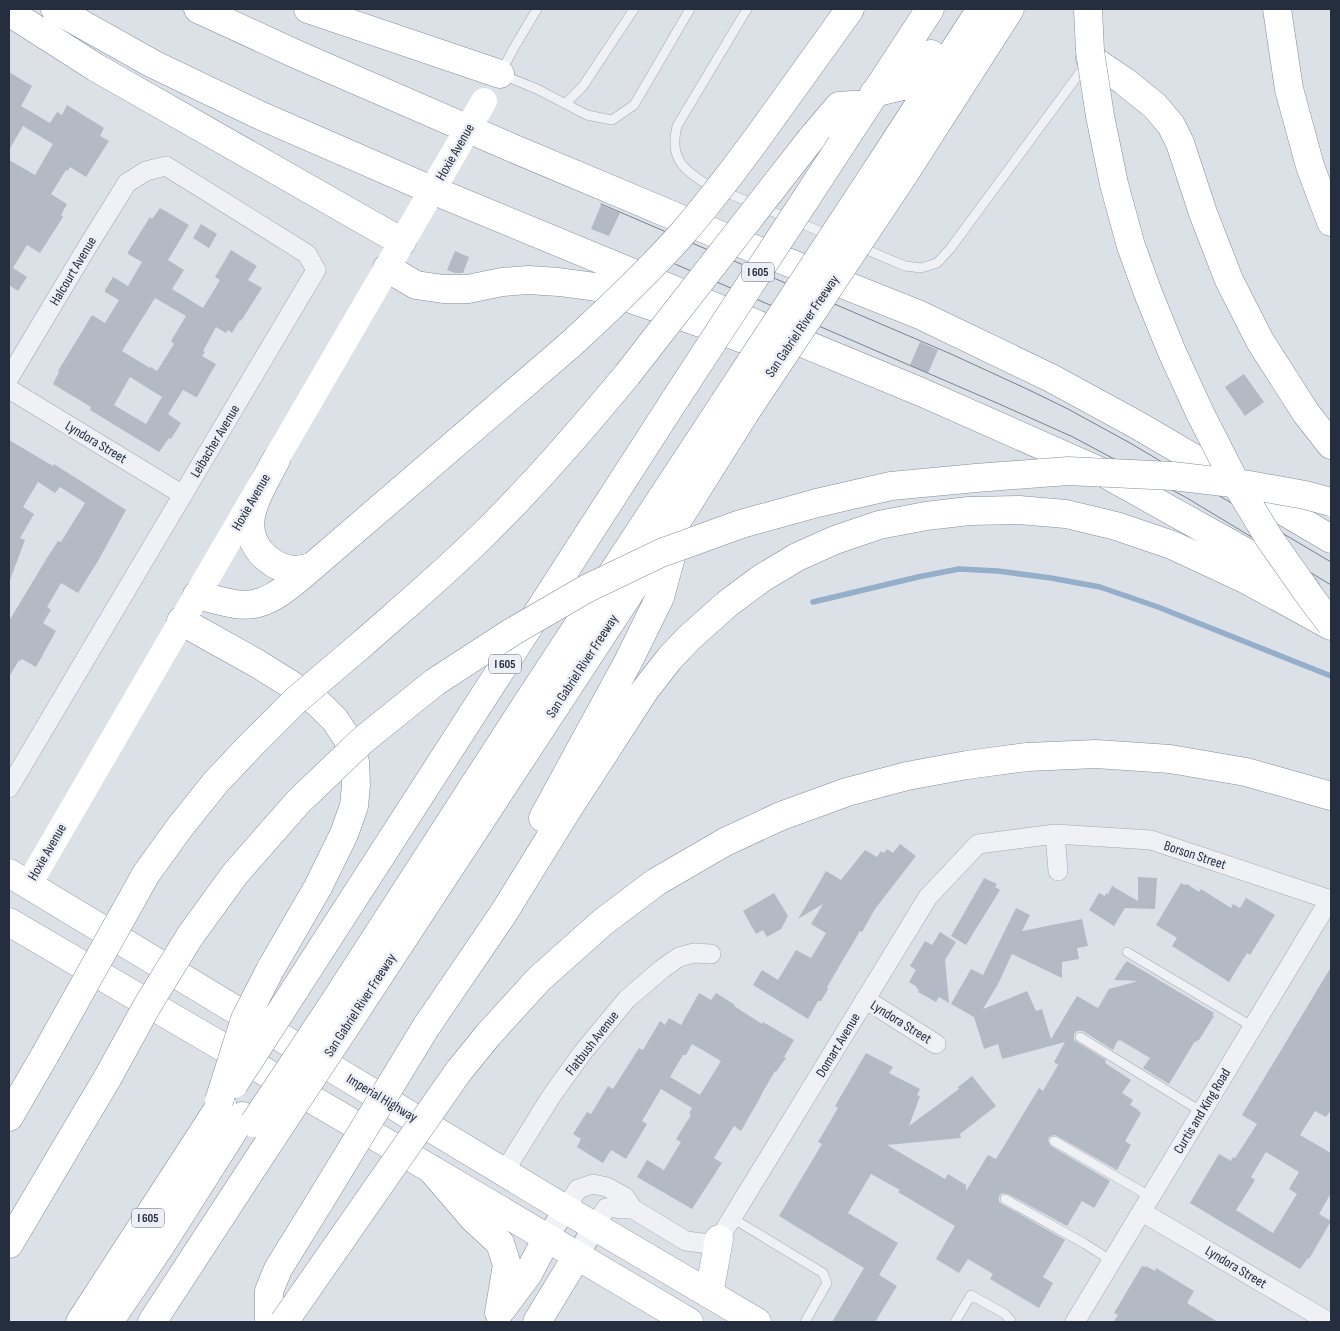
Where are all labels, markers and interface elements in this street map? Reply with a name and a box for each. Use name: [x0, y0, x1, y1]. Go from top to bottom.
street label: Hoxie Avenue: [432, 121, 478, 183]
street label: Halcourt Avenue: [46, 234, 100, 308]
road number: I 605: [742, 262, 774, 282]
street label: San Gabriel River Freeway: [761, 271, 843, 380]
street label: Leibacher Avenue: [187, 401, 243, 481]
street label: Lyndora Street: [62, 417, 130, 467]
street label: Hoxie Avenue: [228, 471, 274, 533]
street label: San Gabriel River Freeway: [542, 611, 622, 721]
road number: I 605: [489, 654, 521, 674]
street label: Hoxie Avenue: [24, 821, 70, 883]
street label: Borson Street: [1162, 837, 1228, 873]
street label: San Gabriel River Freeway: [320, 950, 400, 1060]
street label: Lyndora Street: [867, 997, 935, 1047]
street label: Flatbush Avenue: [562, 1008, 622, 1078]
street label: Domart Avenue: [812, 1010, 864, 1080]
street label: Curtis and King Road: [1170, 1065, 1234, 1157]
street label: Imperial Highway: [343, 1070, 421, 1126]
road number: I 605: [132, 1208, 164, 1228]
street label: Lyndora Street: [1202, 1242, 1270, 1292]

